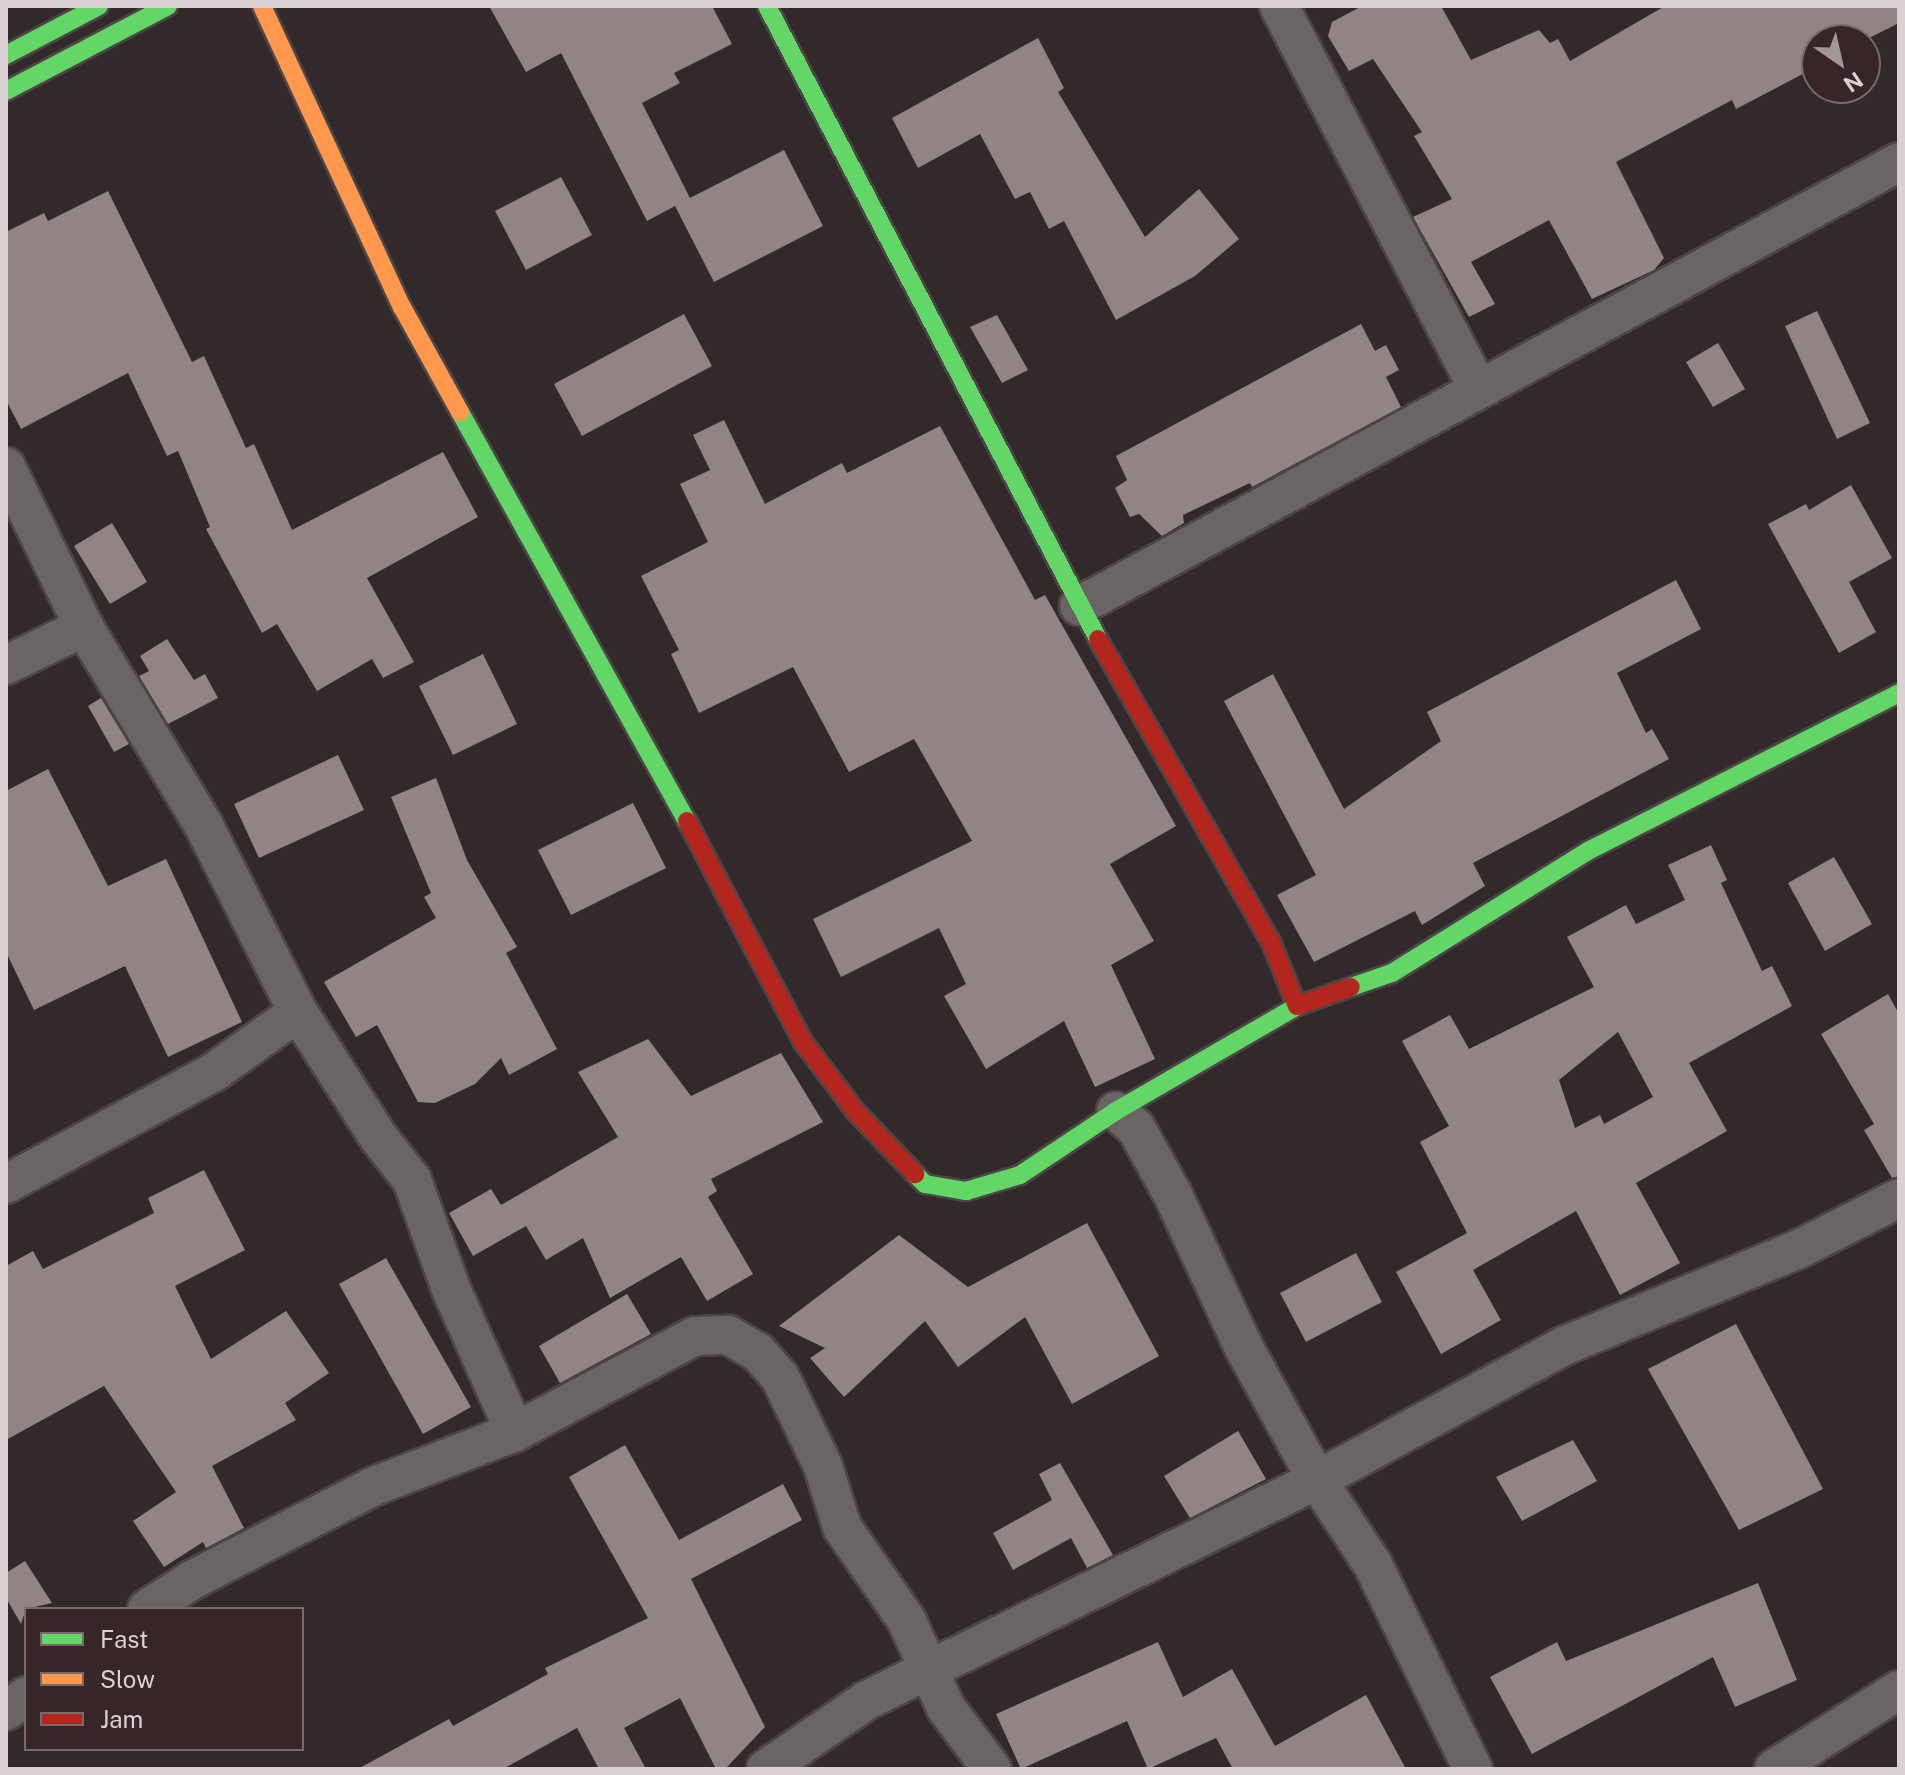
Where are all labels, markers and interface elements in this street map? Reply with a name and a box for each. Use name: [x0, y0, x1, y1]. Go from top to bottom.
north arrow: [1801, 24, 1881, 104]
text: N: [1839, 67, 1868, 98]
legend: [24, 1607, 304, 1751]
text: Fast: [100, 1625, 148, 1653]
text: Slow: [100, 1665, 155, 1693]
text: Jam: [100, 1705, 143, 1733]

